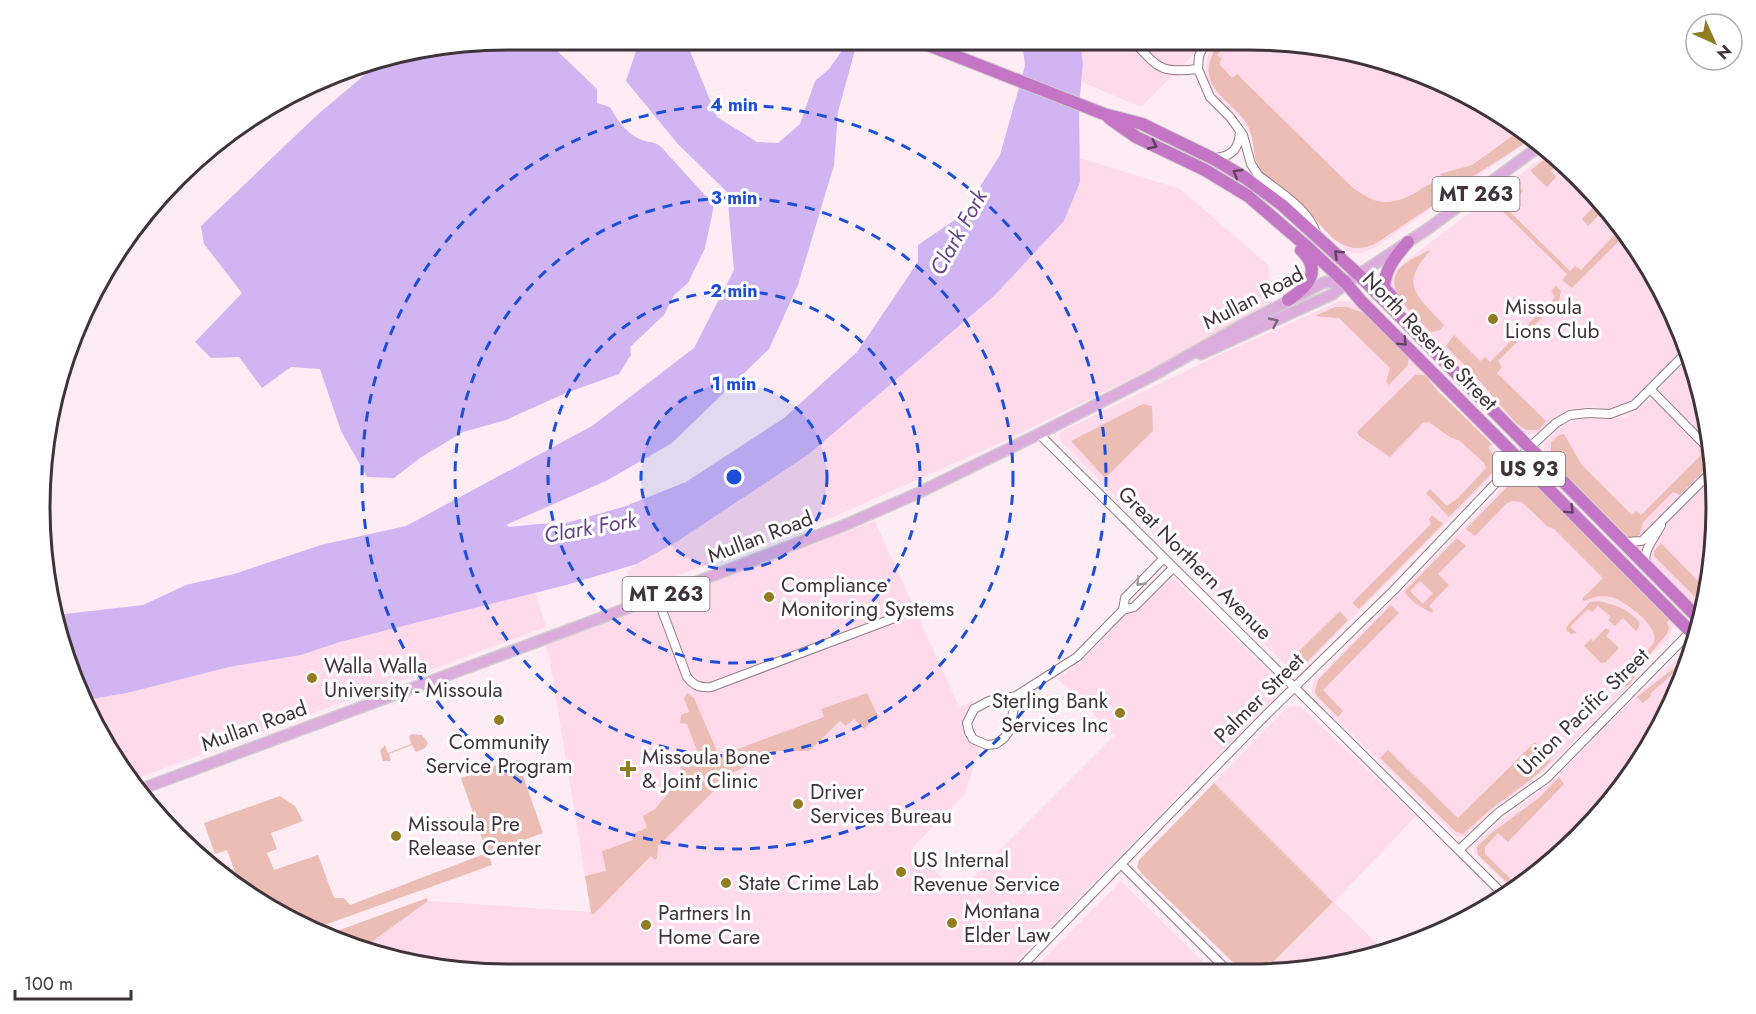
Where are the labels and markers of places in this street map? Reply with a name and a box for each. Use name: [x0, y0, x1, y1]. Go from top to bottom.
place label: Missoula Lions Club: [1505, 292, 1599, 346]
marker: Missoula Lions Club: [1486, 312, 1500, 326]
centre of rings: [724, 467, 744, 487]
place label: Compliance Monitoring Systems: [781, 570, 954, 624]
marker: Compliance Monitoring Systems: [762, 590, 776, 604]
place label: Walla Walla University - Missoula: [324, 651, 503, 705]
marker: Walla Walla University - Missoula: [305, 671, 319, 685]
place label: Sterling Bank Services Inc: [992, 686, 1109, 740]
marker: Sterling Bank Services Inc: [1113, 706, 1127, 720]
marker: Community Service Program: [492, 713, 506, 727]
place label: Community Service Program: [425, 727, 573, 781]
place label: Missoula Bone & Joint Clinic: [642, 742, 770, 796]
marker: Missoula Bone & Joint Clinic: [619, 760, 637, 778]
place label: Driver Services Bureau: [810, 777, 952, 831]
marker: Driver Services Bureau: [791, 797, 805, 811]
place label: Missoula Pre Release Center: [408, 809, 542, 863]
marker: Missoula Pre Release Center: [389, 829, 403, 843]
place label: US Internal Revenue Service: [913, 845, 1060, 899]
marker: US Internal Revenue Service: [894, 865, 908, 879]
place label: State Crime Lab: [738, 868, 879, 898]
marker: State Crime Lab: [719, 876, 733, 890]
place label: Montana Elder Law: [964, 896, 1051, 950]
place label: Partners In Home Care: [658, 898, 760, 952]
marker: Montana Elder Law: [945, 916, 959, 930]
marker: Partners In Home Care: [639, 918, 653, 932]

